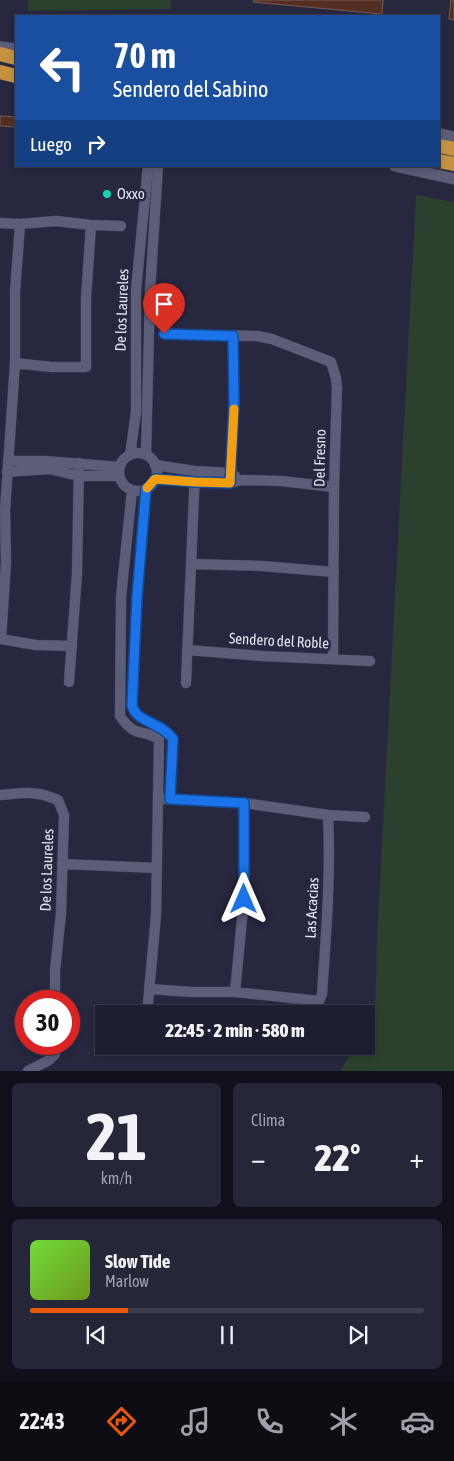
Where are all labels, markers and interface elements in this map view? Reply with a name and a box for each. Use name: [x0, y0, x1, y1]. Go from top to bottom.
icon: left: [30, 35, 95, 100]
text: 70 m: [113, 35, 176, 75]
text: Sendero del Sabino: [113, 76, 268, 102]
icon: right: [82, 130, 110, 158]
text: Luego: [30, 133, 72, 155]
place label: Oxxo: [117, 185, 145, 202]
marker: Oxxo: [101, 188, 113, 200]
street label: De los Laureles: [112, 268, 131, 352]
pin: [143, 283, 185, 334]
icon: arrive: [150, 290, 178, 318]
street label: Del Fresno: [310, 429, 329, 487]
street label: Sendero del Roble: [229, 629, 330, 652]
street label: De los Laureles: [37, 828, 56, 912]
position arrow: [217, 872, 269, 924]
street label: Las Acacias: [301, 877, 322, 939]
speed limit sign: 30: [15, 990, 80, 1055]
text: 22:45 · 2 min · 580 m: [165, 1019, 305, 1041]
text: 21: [86, 1099, 147, 1174]
text: Clima: [251, 1111, 285, 1129]
text: 22°: [314, 1136, 361, 1179]
text: −: [251, 1142, 266, 1174]
text: +: [409, 1142, 424, 1174]
text: km/h: [101, 1169, 132, 1187]
text: Slow Tide: [105, 1250, 170, 1272]
text: Marlow: [105, 1272, 149, 1290]
icon: previous: [82, 1321, 110, 1349]
icon: pause: [213, 1321, 241, 1349]
icon: next: [344, 1321, 372, 1349]
icon: directions: [104, 1404, 139, 1439]
icon: music: [178, 1404, 213, 1439]
icon: phone: [252, 1404, 287, 1439]
icon: climate: [326, 1404, 361, 1439]
icon: car: [400, 1404, 435, 1439]
text: 22:43: [19, 1408, 65, 1434]

